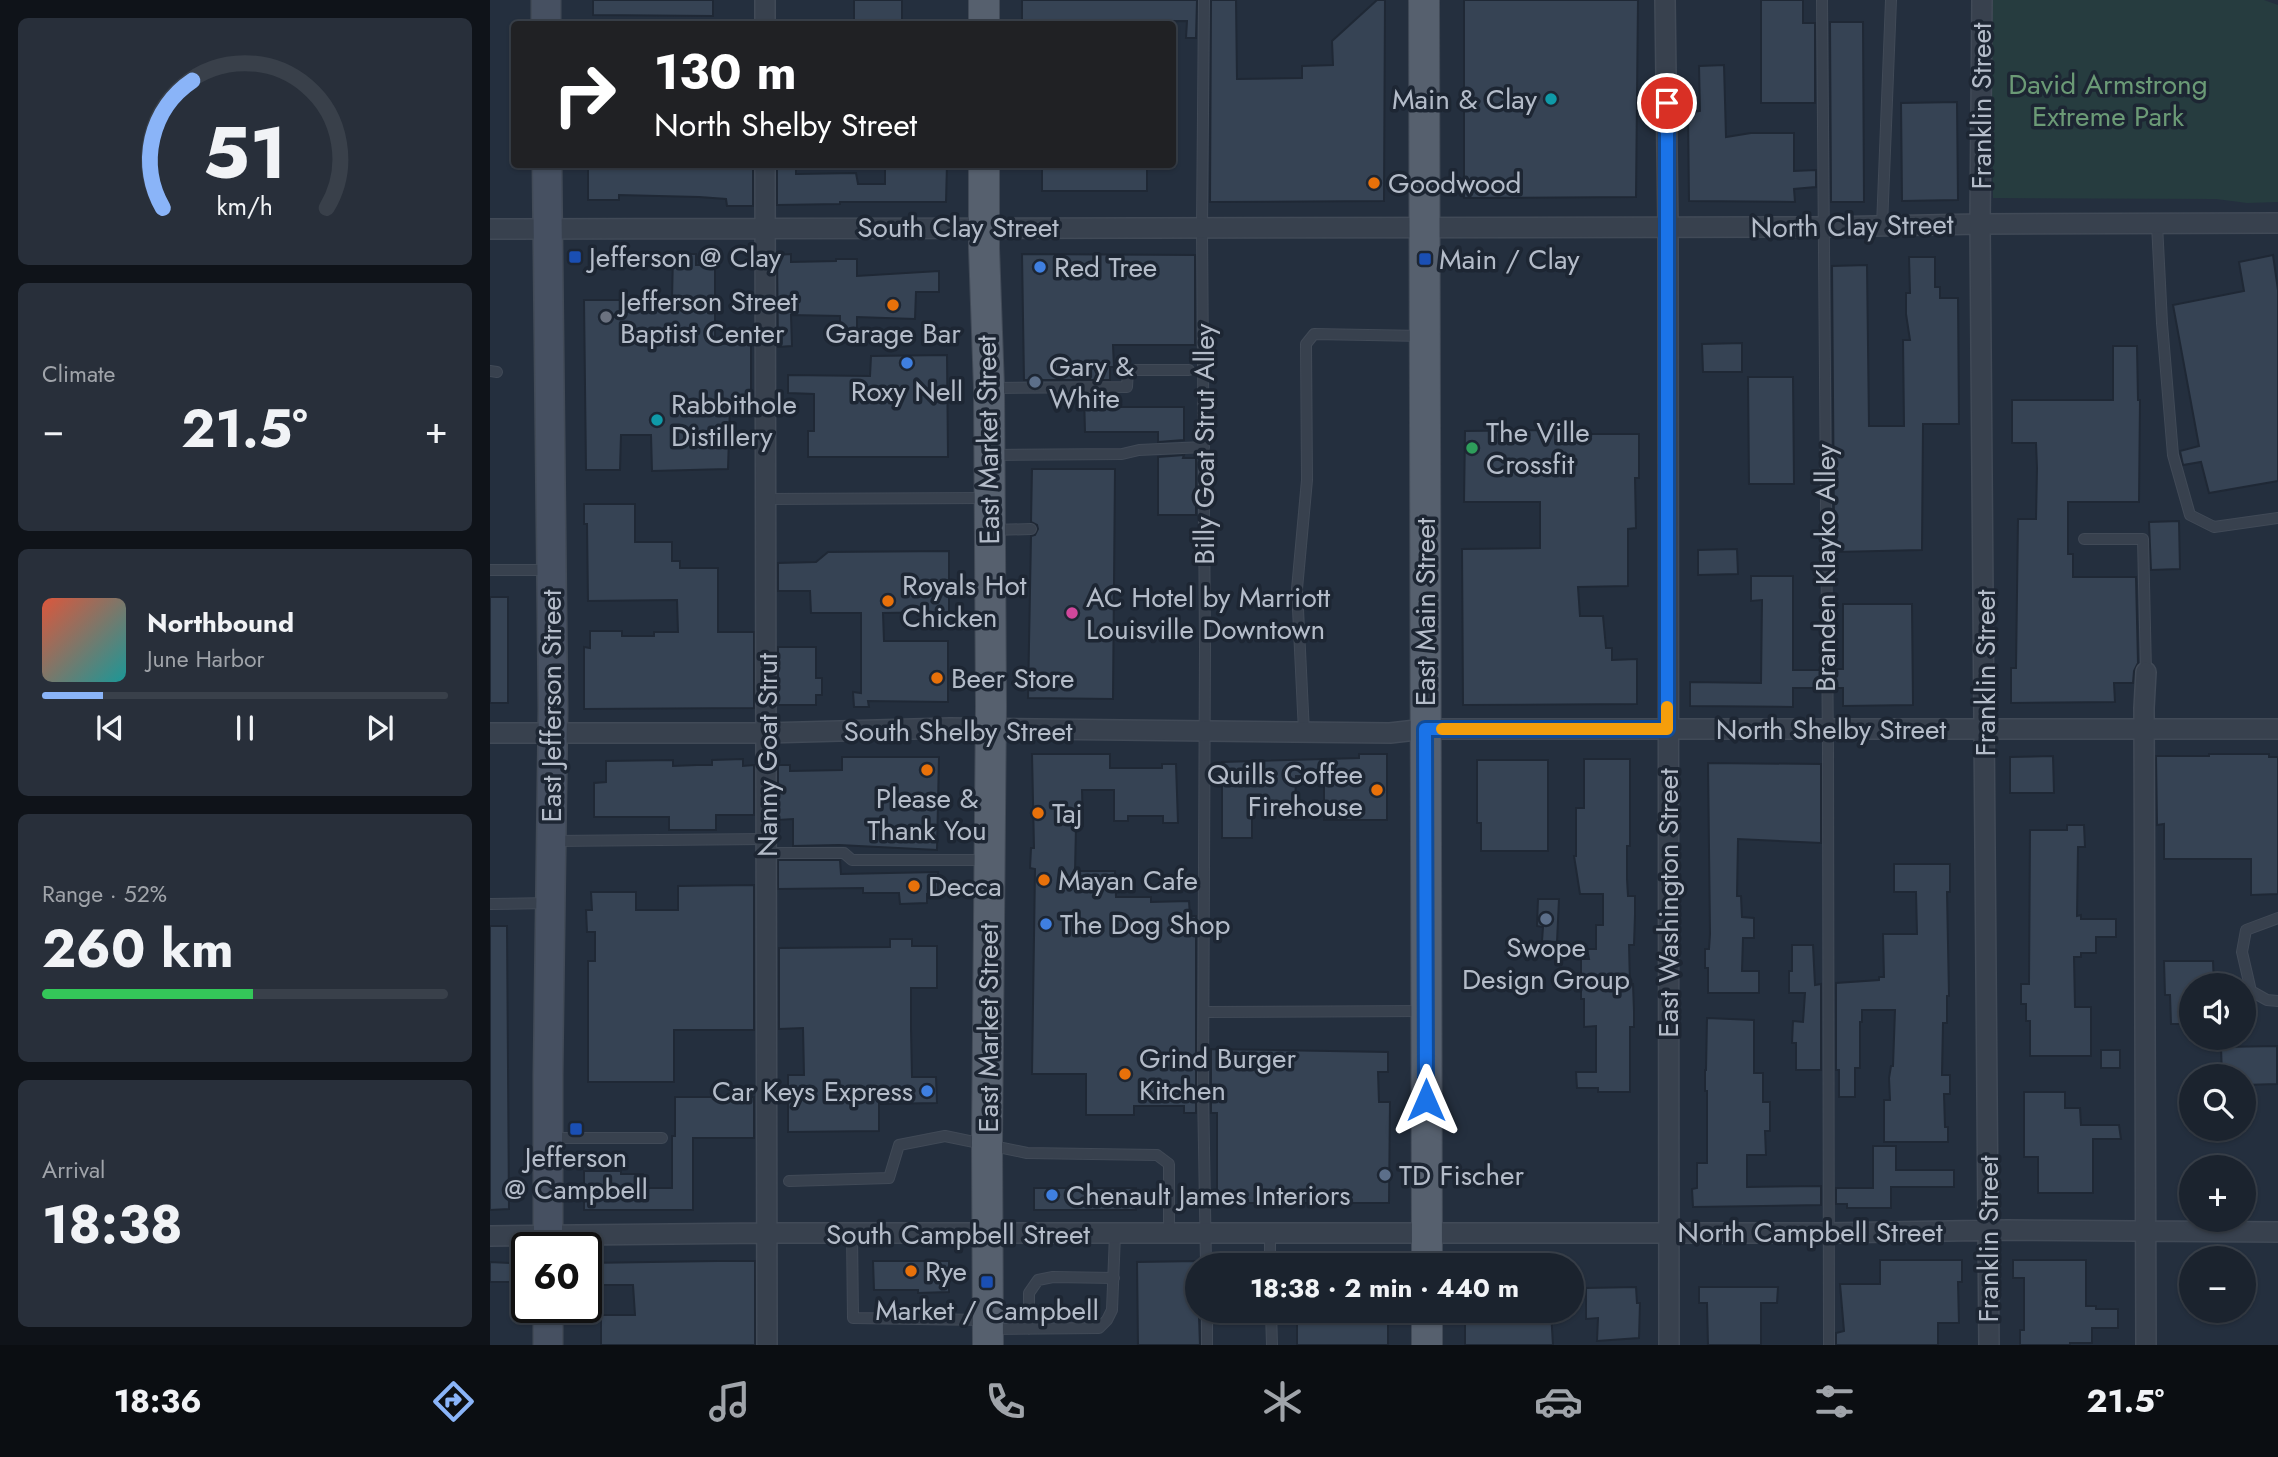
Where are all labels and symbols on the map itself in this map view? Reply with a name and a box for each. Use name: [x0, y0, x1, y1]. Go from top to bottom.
street label: Franklin Street: [1961, 22, 2002, 190]
park label: David Armstrong Extreme Park: [2008, 64, 2208, 137]
pin: [1637, 73, 1697, 133]
place label: Main & Clay: [1392, 79, 1538, 120]
marker: Main & Clay: [1543, 91, 1559, 107]
place label: Goodwood: [1388, 163, 1521, 204]
marker: Goodwood: [1366, 175, 1382, 191]
street label: North Clay Street: [1750, 204, 1954, 248]
street label: South Clay Street: [857, 207, 1059, 248]
place label: Jefferson @ Clay: [585, 237, 782, 278]
place label: Main / Clay: [1439, 239, 1580, 280]
place label: Red Tree: [1054, 247, 1157, 288]
marker: Jefferson @ Clay: [567, 249, 583, 265]
marker: Main / Clay: [1417, 251, 1433, 267]
marker: Red Tree: [1032, 259, 1048, 275]
place label: Jefferson Street Baptist Center: [616, 281, 798, 354]
marker: Garage Bar: [885, 297, 901, 313]
marker: Jefferson Street Baptist Center: [598, 309, 614, 325]
place label: Garage Bar: [825, 313, 961, 354]
street label: Billy Goat Strut Alley: [1184, 323, 1225, 565]
street label: East Market Street: [966, 335, 1010, 545]
place label: Gary & White: [1049, 346, 1134, 419]
marker: Roxy Nell: [899, 355, 915, 371]
place label: Roxy Nell: [851, 371, 963, 412]
marker: Gary & White: [1027, 374, 1043, 390]
place label: Rabbithole Distillery: [671, 384, 797, 457]
marker: Rabbithole Distillery: [649, 412, 665, 428]
place label: The Ville Crossfit: [1486, 412, 1590, 485]
marker: The Ville Crossfit: [1464, 440, 1480, 456]
street label: Branden Klayko Alley: [1805, 443, 1846, 692]
street label: East Main Street: [1405, 517, 1446, 706]
place label: Royals Hot Chicken: [902, 565, 1027, 638]
place label: AC Hotel by Marriott Louisville Downtown: [1086, 577, 1330, 650]
street label: East Jefferson Street: [531, 589, 572, 822]
street label: Franklin Street: [1965, 589, 2006, 757]
marker: Royals Hot Chicken: [880, 593, 896, 609]
marker: AC Hotel by Marriott Louisville Downtown: [1064, 605, 1080, 621]
street label: Nanny Goat Strut: [747, 653, 788, 857]
place label: Beer Store: [951, 658, 1074, 699]
marker: Beer Store: [929, 670, 945, 686]
street label: North Shelby Street: [1716, 709, 1946, 750]
street label: South Shelby Street: [843, 711, 1073, 752]
place label: Quills Coffee Firehouse: [1207, 754, 1363, 827]
marker: Please & Thank You: [919, 762, 935, 778]
street label: East Washington Street: [1648, 768, 1689, 1038]
place label: Please & Thank You: [867, 778, 987, 851]
marker: Quills Coffee Firehouse: [1369, 782, 1385, 798]
place label: Taj: [1052, 793, 1083, 834]
marker: Taj: [1030, 805, 1046, 821]
place label: Mayan Cafe: [1058, 860, 1198, 901]
place label: Decca: [928, 866, 1002, 907]
marker: Mayan Cafe: [1036, 872, 1052, 888]
marker: Decca: [906, 878, 922, 894]
place label: The Dog Shop: [1060, 904, 1231, 945]
marker: Swope Design Group: [1538, 911, 1554, 927]
marker: The Dog Shop: [1038, 916, 1054, 932]
street label: East Market Street: [968, 923, 1009, 1133]
place label: Swope Design Group: [1462, 927, 1630, 1000]
place label: Grind Burger Kitchen: [1139, 1038, 1297, 1111]
position arrow: [1389, 1063, 1463, 1137]
marker: Grind Burger Kitchen: [1117, 1066, 1133, 1082]
place label: Car Keys Express: [712, 1071, 913, 1112]
marker: Car Keys Express: [919, 1083, 935, 1099]
marker: Jefferson @ Campbell: [568, 1121, 584, 1137]
place label: Jefferson @ Campbell: [504, 1137, 648, 1210]
place label: TD Fischer: [1399, 1155, 1525, 1196]
street label: Franklin Street: [1968, 1155, 2009, 1323]
marker: TD Fischer: [1377, 1167, 1393, 1183]
place label: Chenault James Interiors: [1066, 1175, 1351, 1216]
marker: Chenault James Interiors: [1044, 1187, 1060, 1203]
street label: North Campbell Street: [1677, 1212, 1943, 1253]
street label: South Campbell Street: [826, 1214, 1090, 1255]
speed limit sign: 60: [511, 1232, 602, 1323]
place label: Rye: [925, 1251, 967, 1292]
marker: Rye: [903, 1263, 919, 1279]
marker: Market / Campbell: [979, 1274, 995, 1290]
place label: Market / Campbell: [875, 1290, 1099, 1331]

